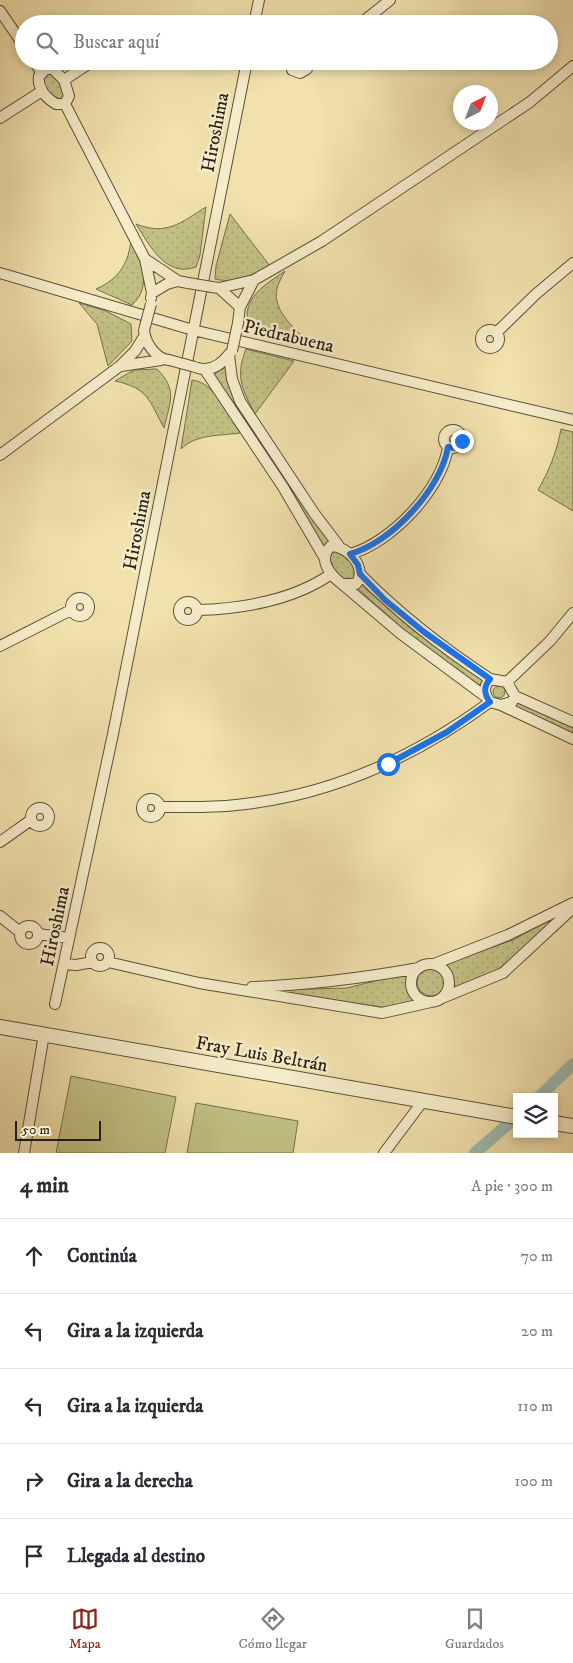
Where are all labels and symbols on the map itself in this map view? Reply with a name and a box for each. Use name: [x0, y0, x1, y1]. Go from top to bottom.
north arrow: [453, 85, 498, 130]
street label: Hiroshima: [196, 90, 234, 174]
street label: Piedrabuena: [241, 315, 336, 358]
route end: [451, 430, 474, 453]
street label: Hiroshima: [118, 488, 156, 572]
route start: [377, 753, 400, 776]
street label: Hiroshima: [36, 884, 75, 968]
street label: Fray Luis Beltrán: [194, 1032, 330, 1077]
scale bar: [15, 1118, 101, 1141]

